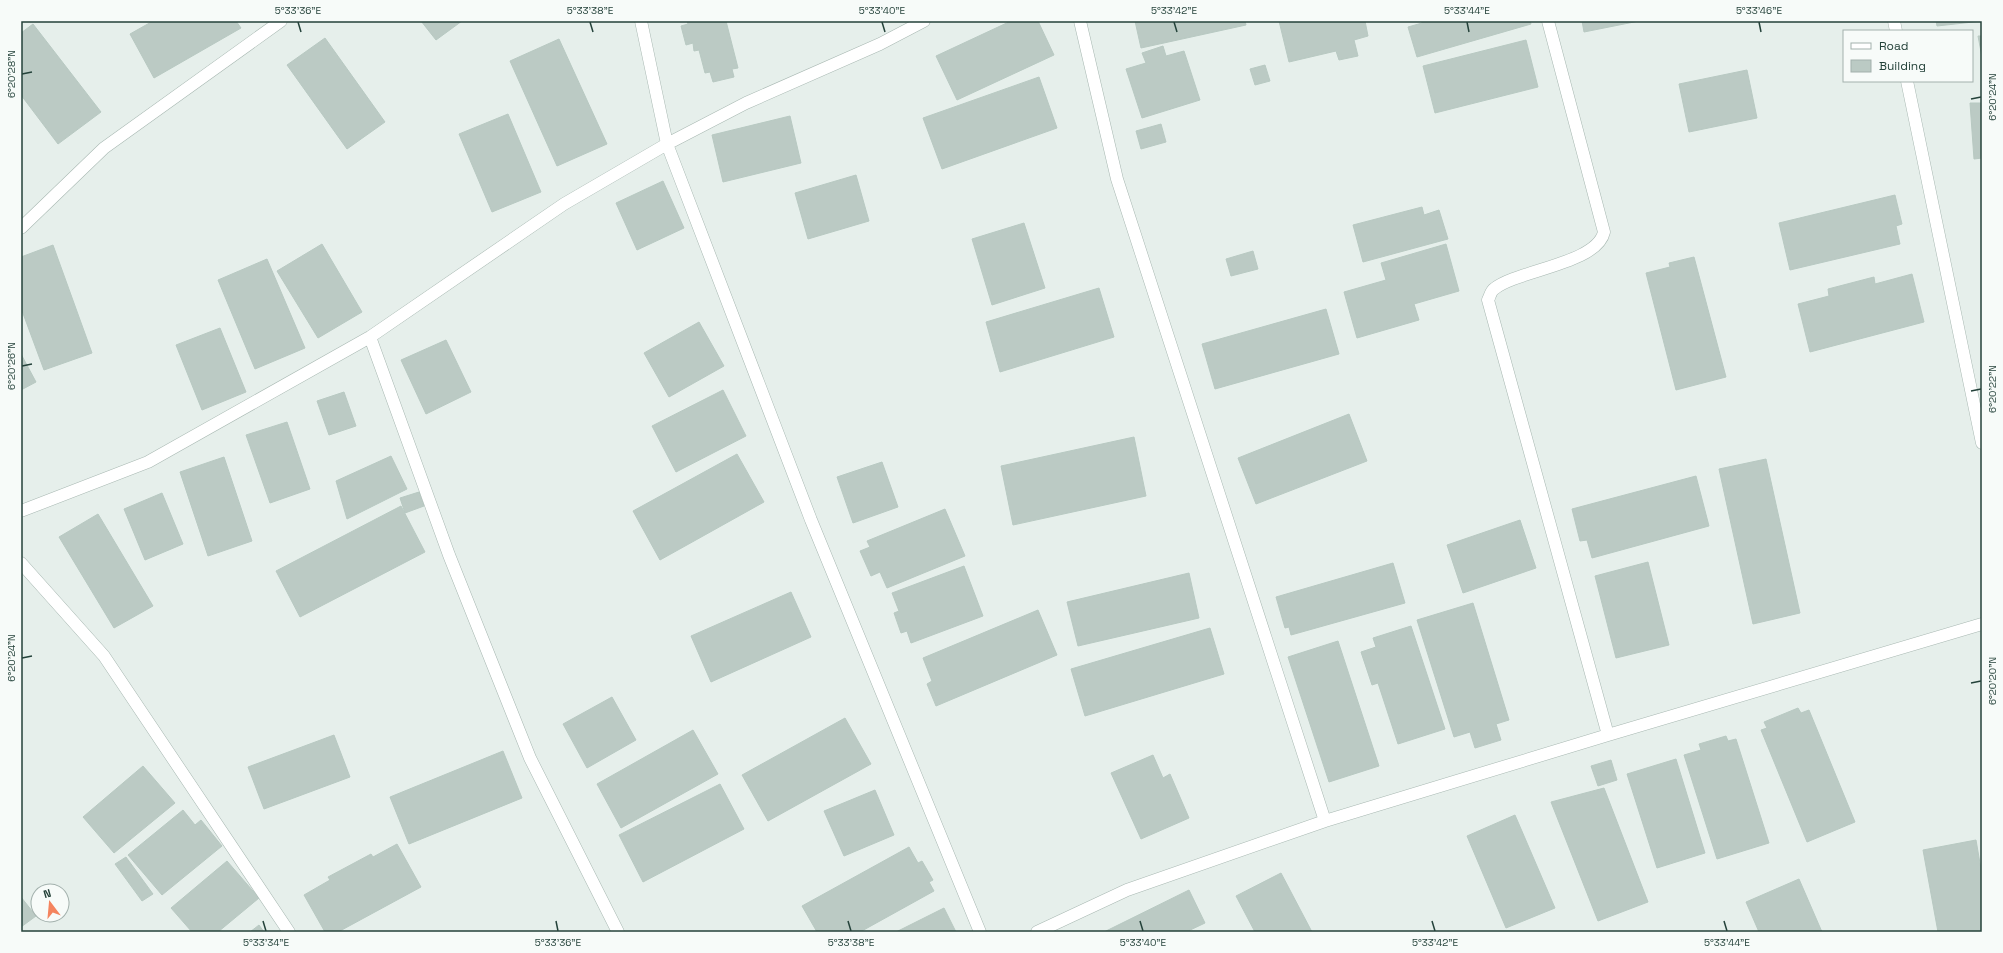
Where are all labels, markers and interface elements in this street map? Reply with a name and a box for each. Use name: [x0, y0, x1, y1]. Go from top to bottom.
text: 5°33'36"E: [275, 4, 322, 17]
text: 5°33'38"E: [567, 4, 614, 17]
text: 5°33'40"E: [859, 4, 906, 17]
text: 5°33'42"E: [1151, 4, 1197, 17]
text: 5°33'44"E: [1444, 4, 1490, 17]
text: 5°33'46"E: [1736, 4, 1782, 17]
legend: [1843, 30, 1973, 82]
text: Road: [1879, 38, 1908, 54]
text: 6°20'28"N: [5, 50, 18, 98]
text: Building: [1879, 58, 1926, 74]
text: 6°20'24"N: [1986, 73, 1999, 121]
text: 6°20'26"N: [5, 342, 18, 390]
text: 6°20'22"N: [1986, 365, 1999, 413]
text: 6°20'24"N: [5, 634, 18, 682]
text: 6°20'20"N: [1986, 657, 1999, 705]
north arrow: [30, 883, 70, 923]
text: N: [42, 886, 53, 901]
text: 5°33'34"E: [243, 936, 289, 949]
text: 5°33'36"E: [535, 936, 582, 949]
text: 5°33'38"E: [828, 936, 875, 949]
text: 5°33'40"E: [1120, 936, 1167, 949]
text: 5°33'42"E: [1412, 936, 1458, 949]
text: 5°33'44"E: [1704, 936, 1750, 949]

